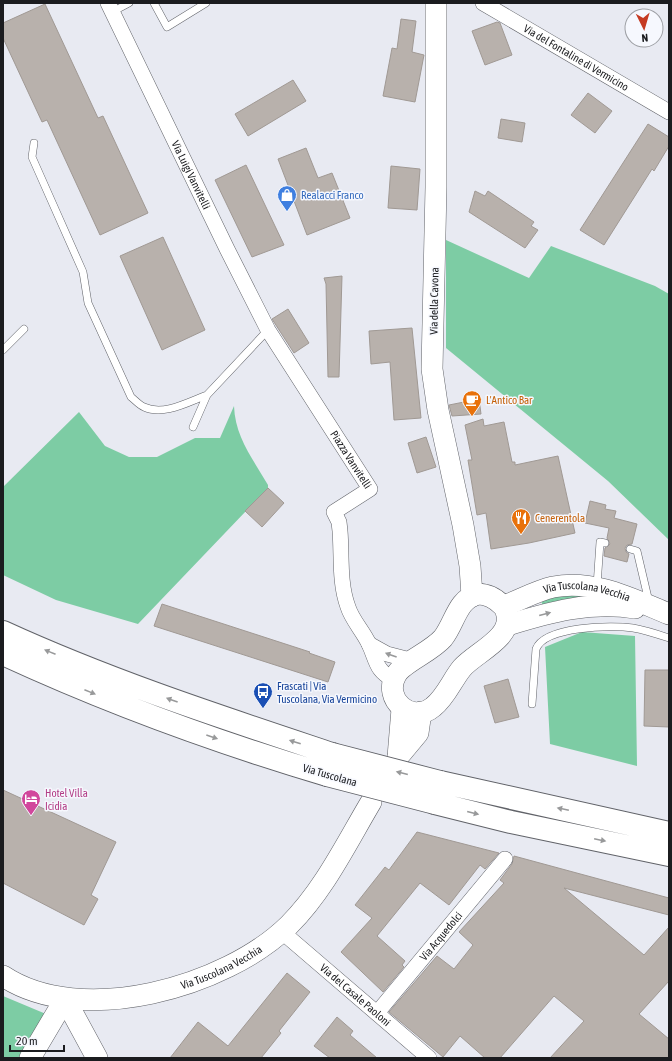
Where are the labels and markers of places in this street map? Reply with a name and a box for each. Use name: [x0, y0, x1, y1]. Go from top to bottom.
shop icon: Realacci Franco: [276, 184, 298, 212]
place label: Realacci Franco: [301, 189, 364, 201]
cafe icon: L'Antico Bar: [461, 389, 483, 417]
place label: L'Antico Bar: [486, 394, 533, 406]
restaurant icon: Cenerentola: [510, 507, 532, 535]
place label: Cenerentola: [535, 512, 585, 524]
place label: Frascati | Via Tuscolana, Via Vermicino: [277, 680, 377, 705]
bus stop icon: Frascati | Via Tuscolana, Via Vermicino: [252, 681, 274, 709]
place label: Hotel Villa Icidia: [45, 787, 88, 812]
hotel icon: Hotel Villa Icidia: [20, 788, 42, 816]

